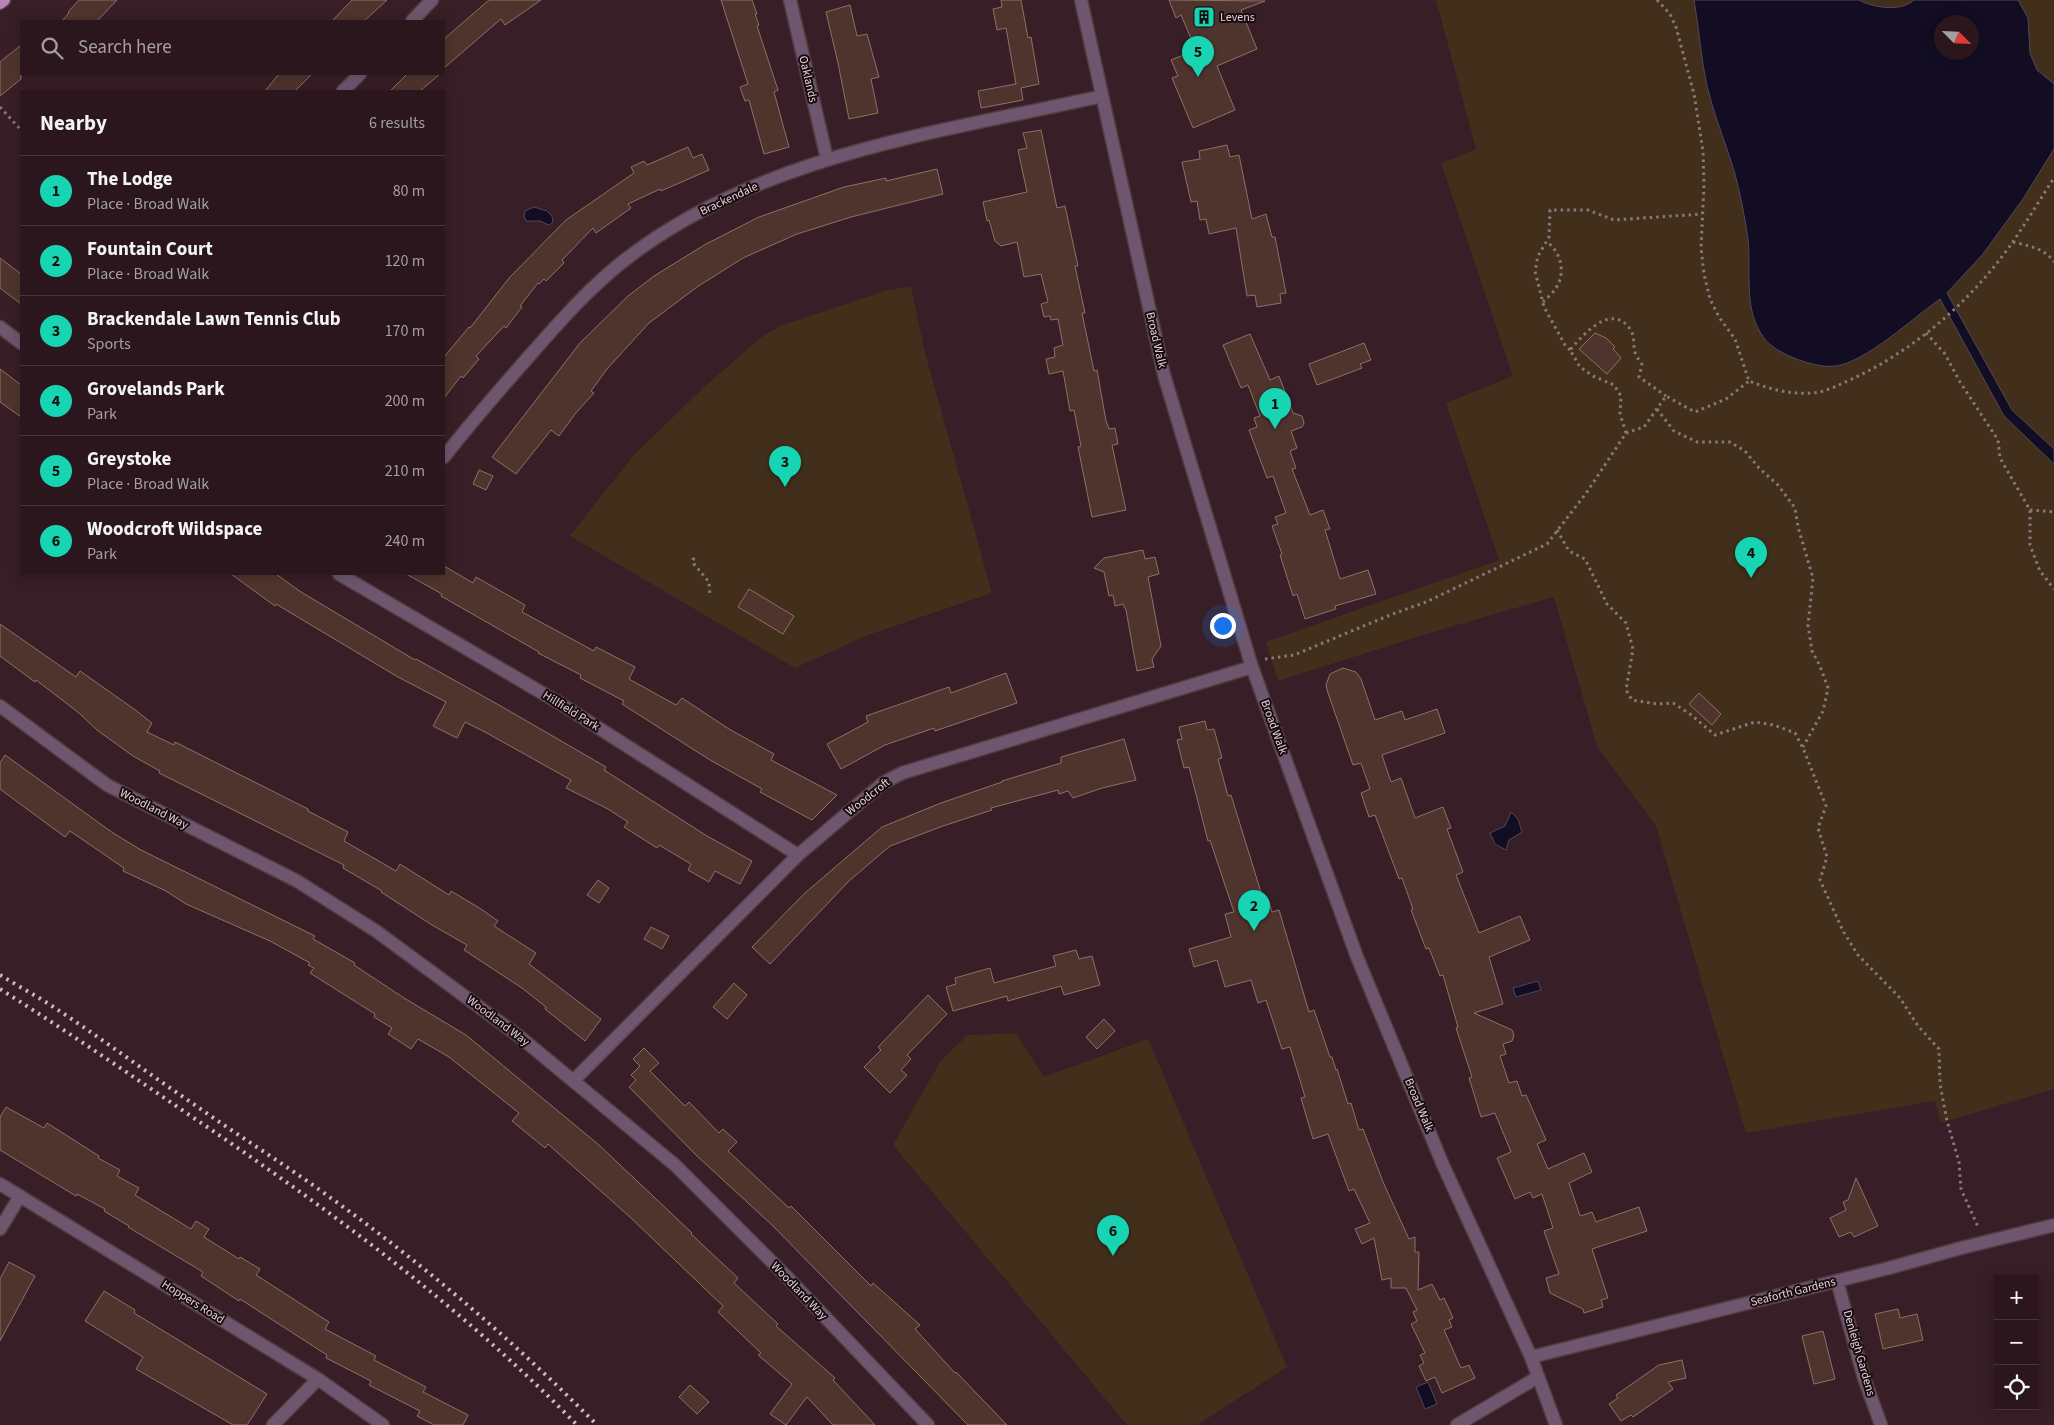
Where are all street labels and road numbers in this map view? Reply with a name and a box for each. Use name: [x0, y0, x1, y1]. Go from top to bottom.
street label: Oaklands: [794, 54, 822, 104]
street label: Brackendale: [697, 178, 761, 220]
street label: Broad Walk: [1141, 310, 1171, 370]
street label: Hillfield Park: [539, 687, 603, 735]
street label: Broad Walk: [1256, 697, 1292, 757]
street label: Woodcroft: [842, 774, 894, 820]
street label: Woodland Way: [117, 784, 191, 834]
street label: Woodland Way: [463, 992, 533, 1051]
street label: Broad Walk: [1400, 1076, 1438, 1135]
street label: Woodland Way: [767, 1258, 831, 1324]
street label: Seaforth Gardens: [1749, 1273, 1837, 1311]
street label: Hoppers Road: [158, 1276, 228, 1328]
street label: Denleigh Gardens: [1839, 1308, 1879, 1398]

